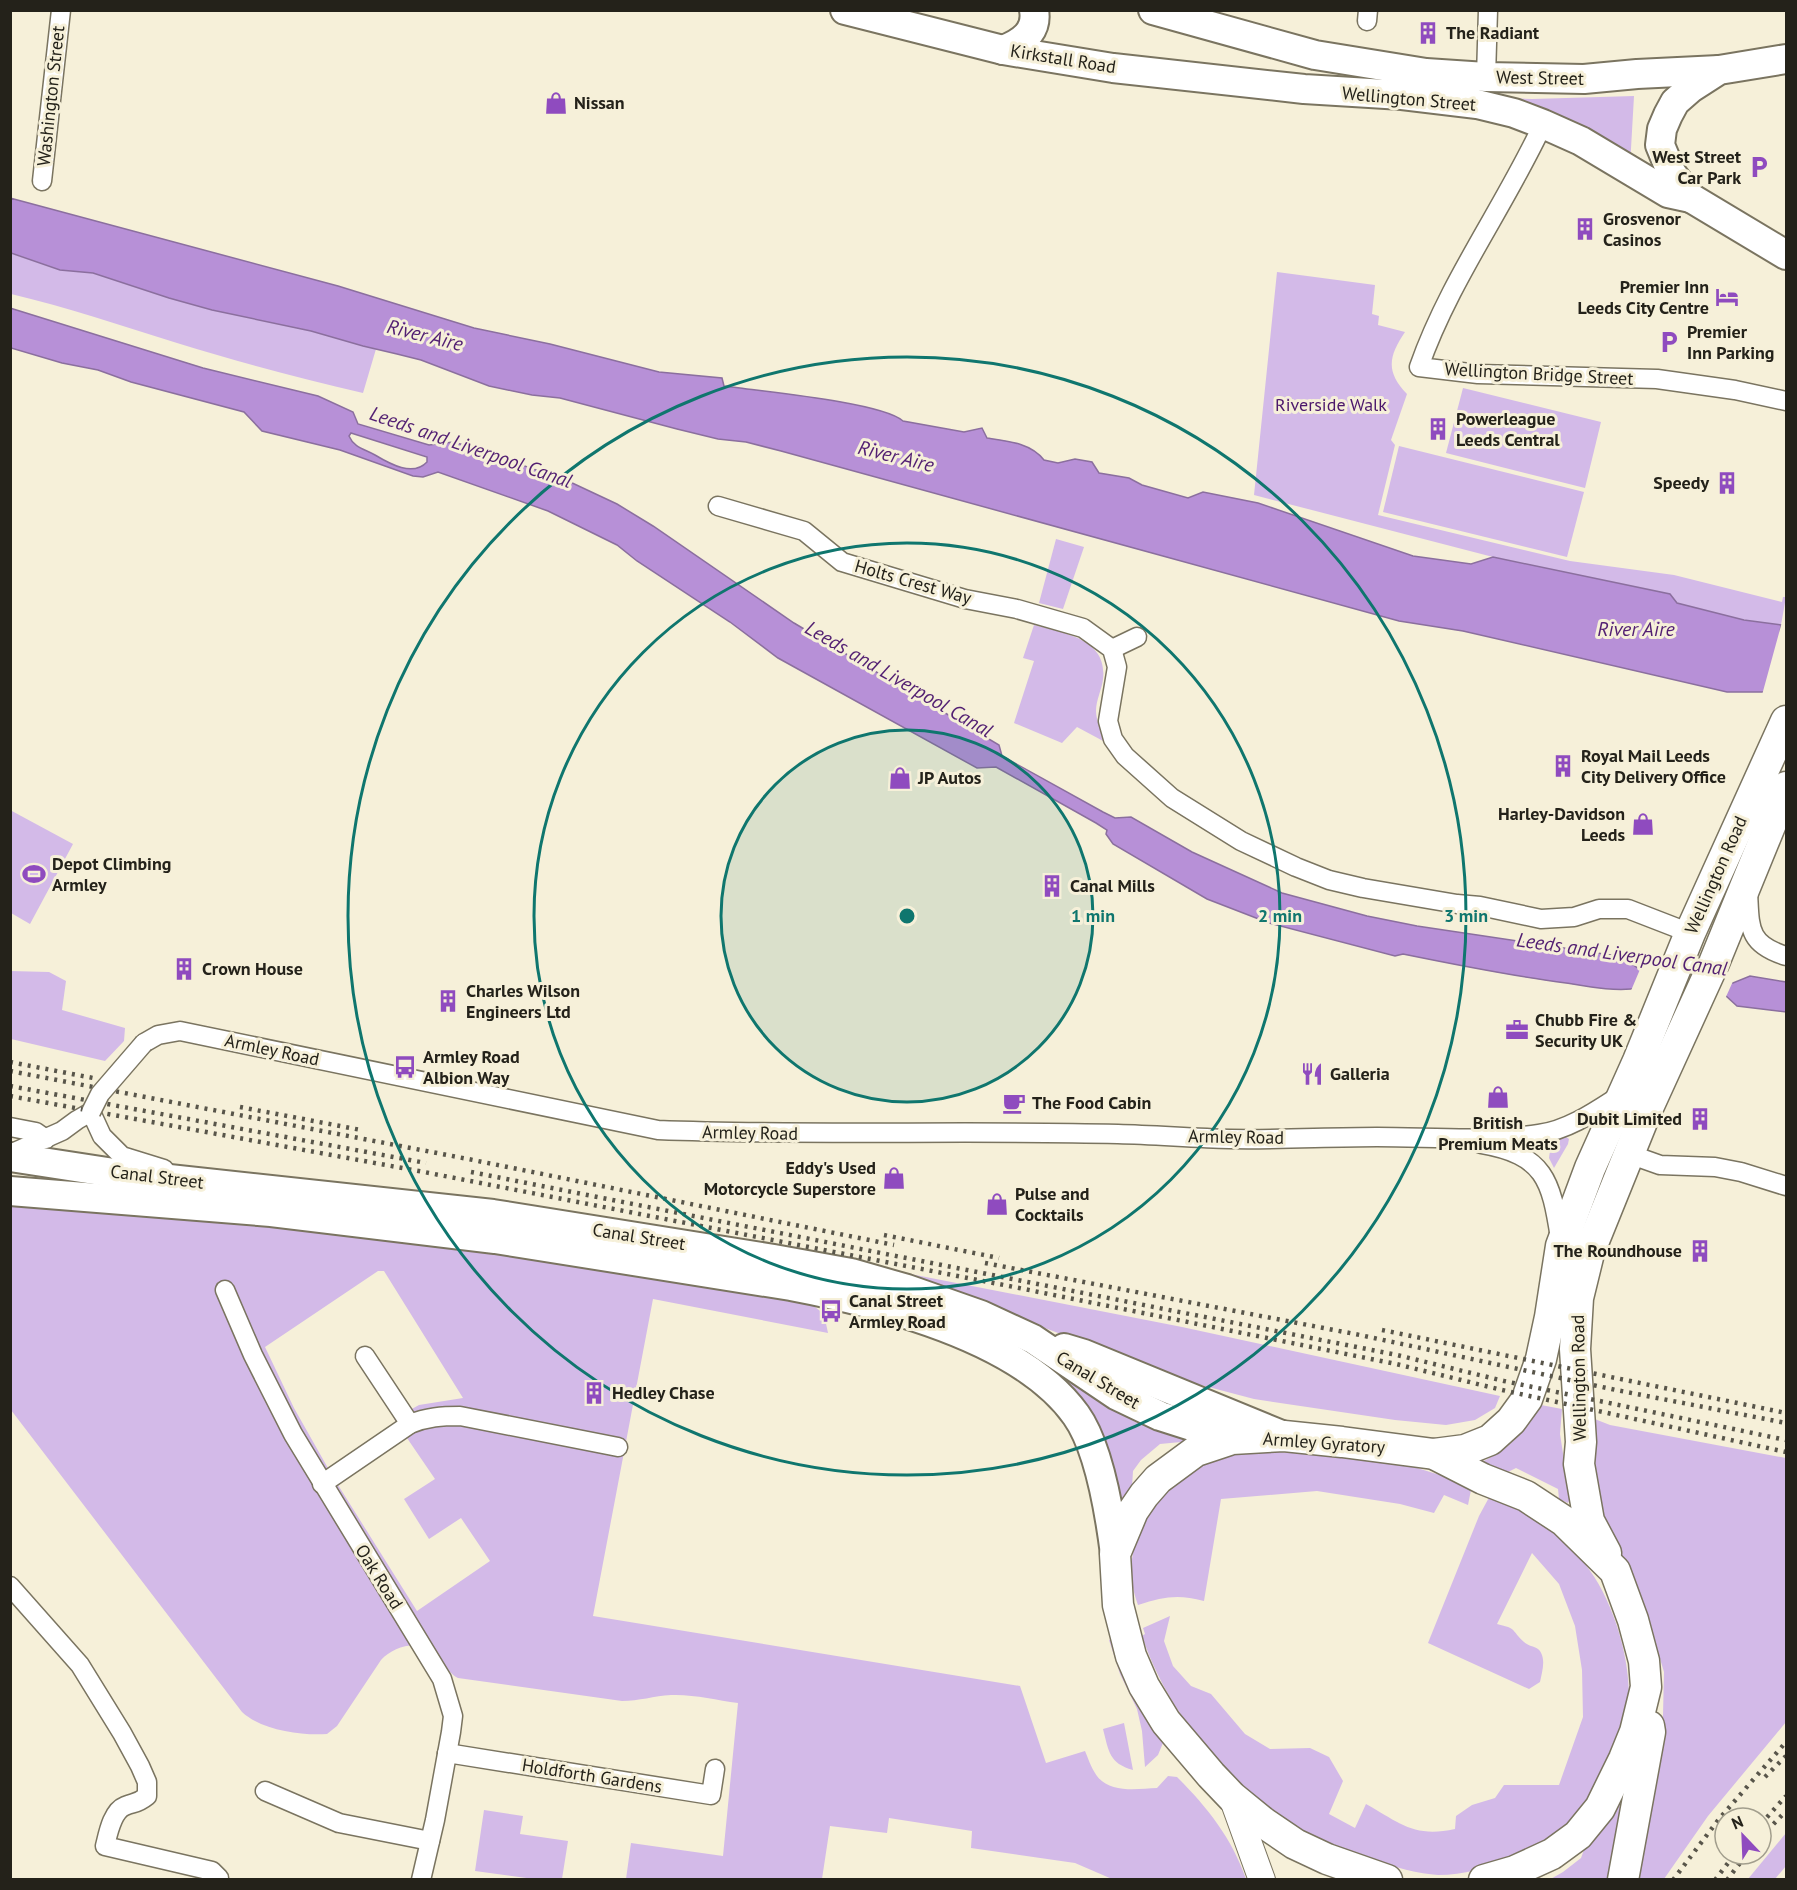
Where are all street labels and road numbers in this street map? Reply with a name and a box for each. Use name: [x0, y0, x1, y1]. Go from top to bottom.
street label: Washington Street: [32, 25, 69, 167]
street label: Kirkstall Road: [1009, 39, 1118, 78]
street label: West Street: [1496, 65, 1584, 90]
street label: Wellington Street: [1341, 81, 1477, 116]
street label: Wellington Bridge Street: [1444, 357, 1634, 390]
street label: Holts Crest Way: [852, 554, 975, 609]
street label: Wellington Road: [1679, 812, 1752, 937]
street label: Armley Road: [223, 1028, 321, 1071]
street label: Armley Road: [702, 1120, 798, 1145]
street label: Armley Road: [1188, 1124, 1284, 1149]
street label: Canal Street: [109, 1159, 205, 1194]
street label: Canal Street: [591, 1218, 687, 1255]
street label: Wellington Road: [1566, 1315, 1591, 1441]
street label: Canal Street: [1052, 1346, 1144, 1414]
street label: Armley Gyratory: [1262, 1427, 1386, 1458]
street label: Oak Road: [351, 1540, 408, 1613]
street label: Holdforth Gardens: [520, 1753, 664, 1798]

